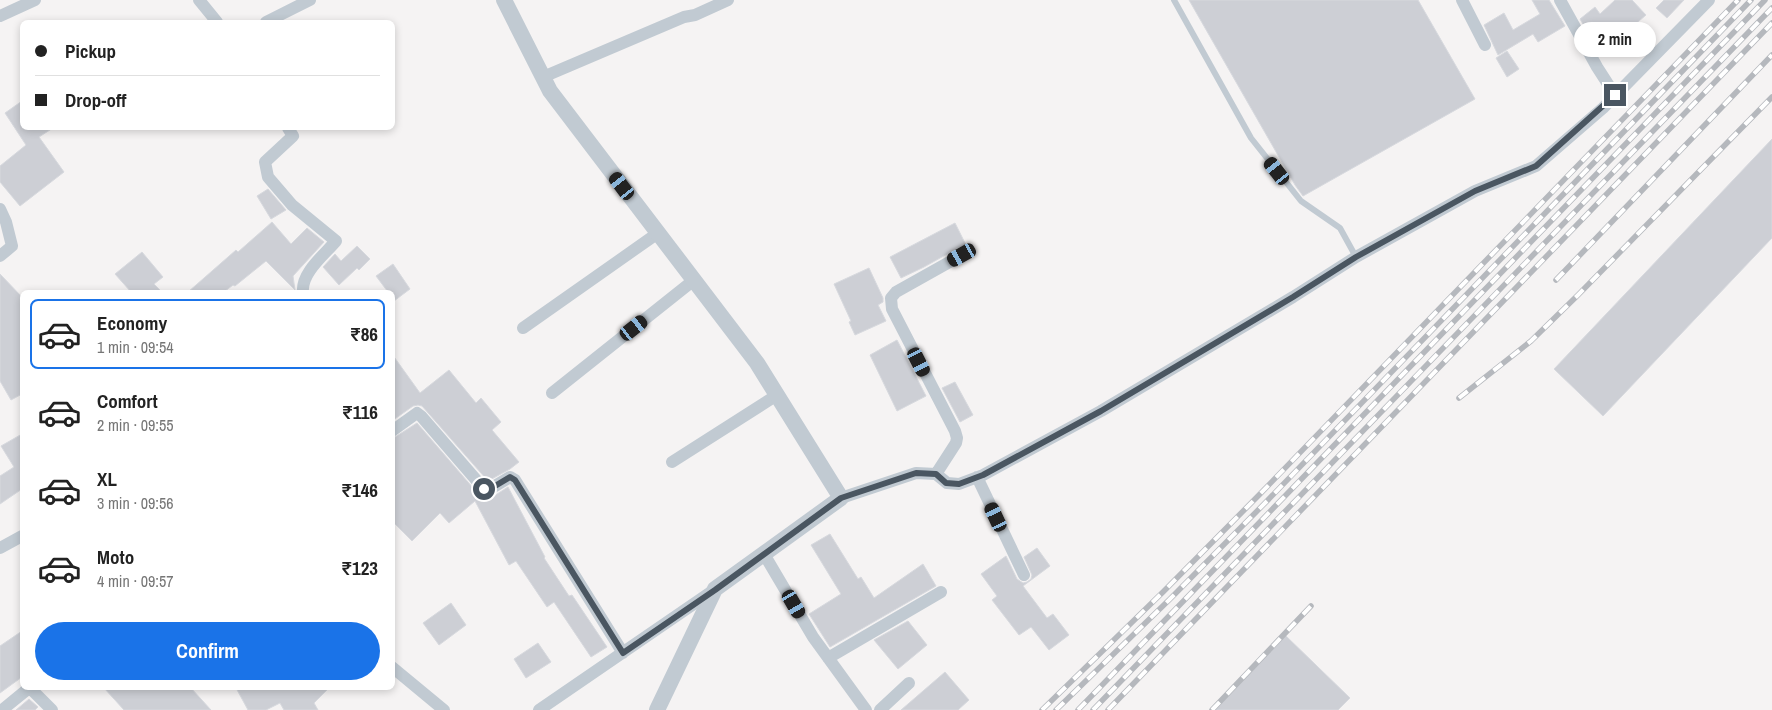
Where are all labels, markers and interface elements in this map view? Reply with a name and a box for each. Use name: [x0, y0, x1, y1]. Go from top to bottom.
callout: 2 min: [1574, 22, 1656, 58]
text: 2 min: [1598, 28, 1632, 50]
text: Pickup: [65, 38, 116, 64]
route end: [1604, 84, 1626, 106]
text: Drop-off: [65, 87, 126, 113]
car: [1261, 155, 1292, 187]
car: [606, 170, 637, 202]
car: [945, 241, 978, 269]
text: Economy: [97, 310, 167, 336]
icon: car: [37, 312, 82, 357]
car: [617, 313, 650, 343]
text: ₹86: [350, 321, 378, 347]
text: 1 min · 09:54: [97, 336, 174, 358]
car: [905, 345, 932, 379]
text: Comfort: [97, 388, 158, 414]
icon: car: [37, 390, 82, 435]
text: ₹116: [342, 399, 378, 425]
text: 2 min · 09:55: [97, 414, 174, 436]
text: XL: [97, 466, 117, 492]
icon: car: [37, 468, 82, 513]
text: ₹146: [341, 477, 378, 503]
route start: [473, 478, 495, 500]
text: 3 min · 09:56: [97, 492, 174, 514]
car: [982, 500, 1009, 534]
text: Moto: [97, 544, 134, 570]
icon: car: [37, 546, 82, 591]
text: ₹123: [341, 555, 378, 581]
text: 4 min · 09:57: [97, 570, 174, 592]
car: [780, 587, 807, 621]
button: Confirm: [35, 622, 380, 680]

